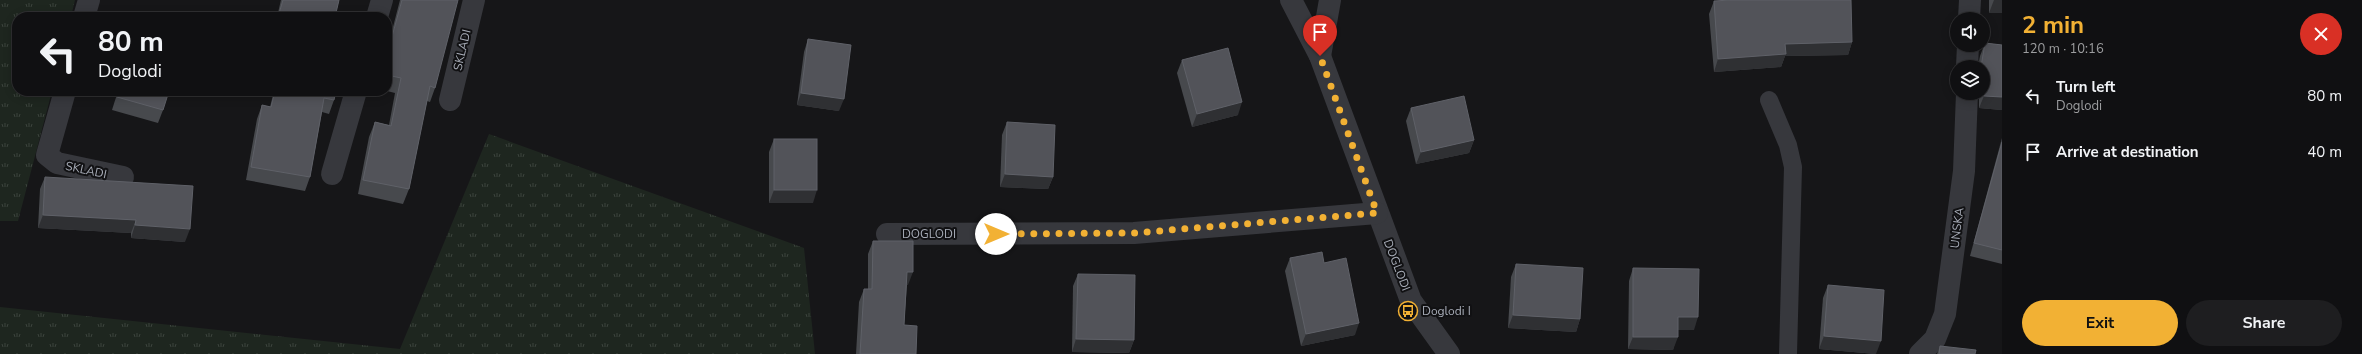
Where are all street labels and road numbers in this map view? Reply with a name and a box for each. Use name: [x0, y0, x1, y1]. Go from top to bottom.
street label: SKLADI: [449, 28, 475, 72]
street label: SKLADI: [64, 158, 108, 182]
street label: UNSKA: [1947, 206, 1967, 249]
street label: DOGLODI: [902, 226, 956, 242]
street label: DOGLODI: [1380, 237, 1414, 293]

